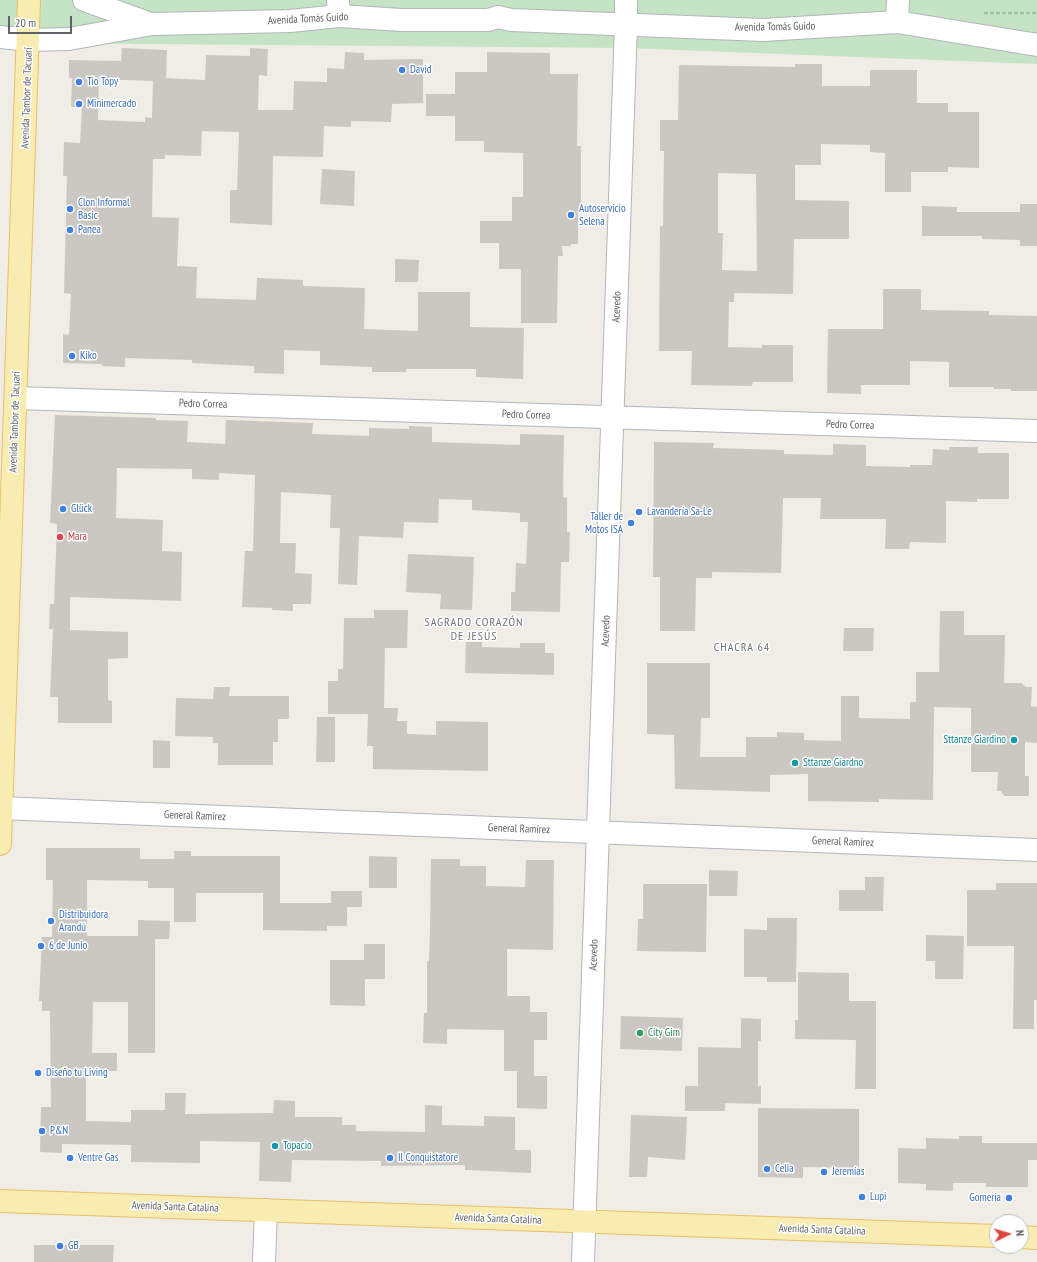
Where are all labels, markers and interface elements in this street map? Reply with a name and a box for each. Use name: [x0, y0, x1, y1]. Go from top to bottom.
scale bar: [10, 8, 74, 34]
street label: Avenida Tomás Guido: [267, 10, 349, 28]
text: 20 m: [15, 15, 36, 30]
street label: Avenida Tomás Guido: [735, 20, 815, 34]
street label: Avenida Tambor de Tacuarí: [19, 47, 35, 149]
place label: David: [410, 63, 432, 77]
marker: David: [397, 65, 407, 75]
place label: Tío Topy: [87, 75, 118, 89]
marker: Tío Topy: [74, 77, 84, 87]
place label: Minimercado: [87, 97, 136, 111]
marker: Minimercado: [74, 99, 84, 109]
place label: Clon Informal Basic: [78, 196, 130, 222]
place label: Autoservicio Selena: [579, 202, 626, 228]
marker: Clon Informal Basic: [65, 204, 75, 214]
marker: Autoservicio Selena: [566, 210, 576, 220]
place label: Panea: [78, 223, 101, 237]
marker: Panea: [65, 225, 75, 235]
street label: Acevedo: [610, 291, 624, 323]
place label: Kiko: [80, 349, 97, 363]
marker: Kiko: [67, 351, 77, 361]
street label: Avenida Tambor de Tacuarí: [7, 371, 23, 473]
street label: Pedro Correa: [179, 397, 227, 411]
street label: Pedro Correa: [502, 408, 550, 422]
street label: Pedro Correa: [826, 418, 874, 432]
place label: Glück: [71, 502, 92, 516]
marker: Glück: [58, 504, 68, 514]
place label: Lavandería Sa-Le: [647, 505, 712, 519]
marker: Lavandería Sa-Le: [634, 507, 644, 517]
place label: Taller de Motos ISA: [585, 510, 623, 536]
marker: Taller de Motos ISA: [626, 518, 636, 528]
place label: Mara: [68, 530, 87, 544]
marker: Mara: [55, 532, 65, 542]
street label: Acevedo: [599, 615, 613, 647]
district label: SAGRADO CORAZÓN DE JESÚS: [425, 616, 523, 644]
district label: CHACRA 64: [714, 641, 770, 655]
place label: Sttanze Giardino: [943, 733, 1006, 747]
marker: Sttanze Giardino: [1009, 735, 1019, 745]
place label: Sttanze Giardno: [803, 756, 863, 770]
marker: Sttanze Giardno: [790, 758, 800, 768]
street label: General Ramírez: [164, 808, 226, 824]
street label: General Ramírez: [488, 821, 550, 837]
street label: General Ramírez: [812, 834, 874, 850]
place label: Distribuidora Arandú: [59, 908, 108, 934]
marker: Distribuidora Arandú: [46, 916, 56, 926]
place label: 6 de Junio: [49, 939, 87, 953]
street label: Acevedo: [587, 939, 601, 971]
marker: 6 de Junio: [36, 941, 46, 951]
place label: City Gim: [648, 1026, 680, 1040]
marker: City Gim: [635, 1028, 645, 1038]
place label: Diseño tu Living: [46, 1066, 108, 1080]
marker: Diseño tu Living: [33, 1068, 43, 1078]
place label: P&N: [50, 1124, 68, 1138]
marker: P&N: [37, 1126, 47, 1136]
place label: Topacio: [283, 1139, 312, 1153]
marker: Topacio: [270, 1141, 280, 1151]
place label: Ventre Gas: [78, 1151, 118, 1165]
place label: Il Conquistatore: [398, 1151, 458, 1165]
marker: Ventre Gas: [65, 1153, 75, 1163]
marker: Il Conquistatore: [385, 1153, 395, 1163]
place label: Celia: [775, 1162, 794, 1176]
marker: Celia: [762, 1164, 772, 1174]
place label: Jeremías: [832, 1165, 864, 1179]
marker: Jeremías: [819, 1167, 829, 1177]
place label: Lupi: [870, 1190, 886, 1204]
place label: Gomería: [969, 1191, 1001, 1205]
marker: Lupi: [857, 1192, 867, 1202]
marker: Gomería: [1004, 1193, 1014, 1203]
street label: Avenida Santa Catalina: [131, 1199, 219, 1215]
street label: Avenida Santa Catalina: [454, 1211, 542, 1227]
north arrow: [989, 1214, 1029, 1254]
street label: Avenida Santa Catalina: [778, 1222, 866, 1238]
text: N: [1013, 1229, 1027, 1237]
place label: GB: [68, 1239, 79, 1253]
marker: GB: [55, 1241, 65, 1251]

